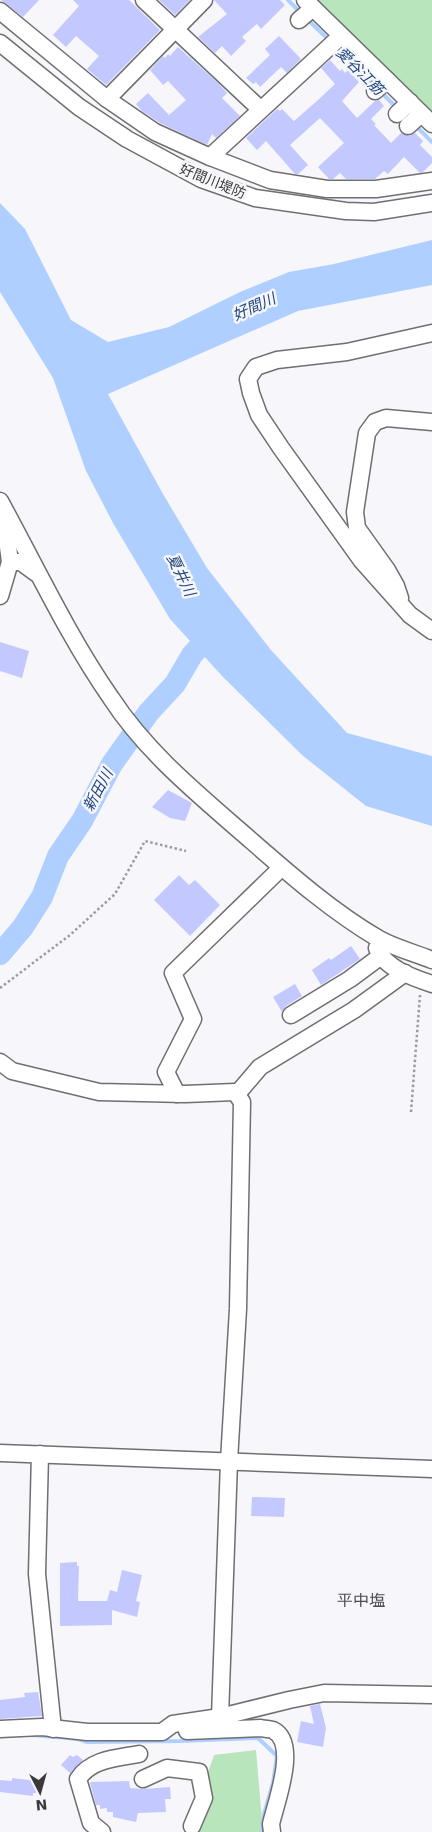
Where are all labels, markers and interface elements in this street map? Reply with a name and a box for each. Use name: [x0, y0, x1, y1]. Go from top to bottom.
water label: 愛谷江筋: [332, 43, 389, 100]
street label: 好間川堤防: [178, 160, 248, 202]
water label: 好間川: [230, 289, 280, 324]
water label: 夏井川: [163, 551, 200, 601]
water label: 新田川: [79, 764, 117, 814]
district label: 平中塩: [337, 1591, 385, 1610]
north arrow: [15, 1767, 65, 1817]
text: N: [35, 1796, 48, 1813]

